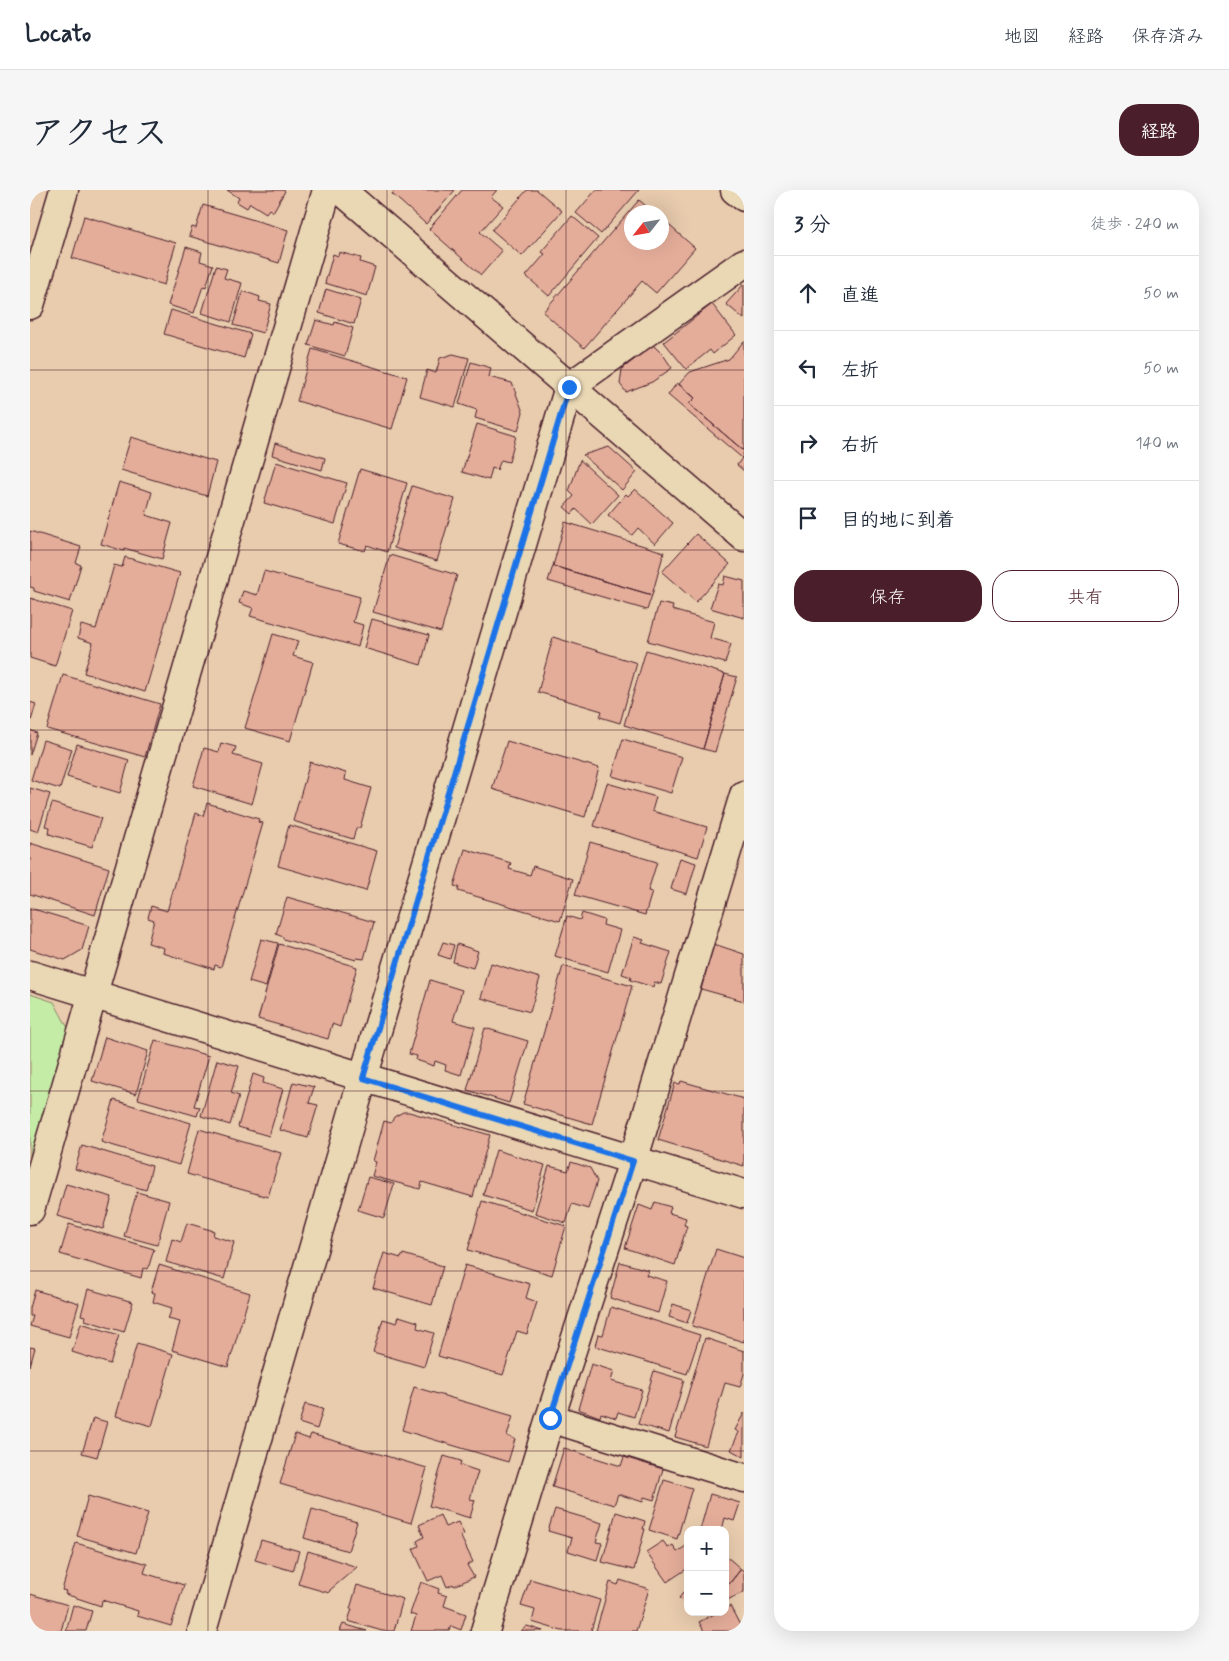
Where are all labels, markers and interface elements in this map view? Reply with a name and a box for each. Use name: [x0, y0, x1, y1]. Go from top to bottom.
text: Locato: [25, 19, 91, 50]
text: 地図: [1004, 25, 1040, 49]
text: 経路: [1068, 25, 1104, 49]
text: 保存済み: [1132, 25, 1204, 49]
button: 経路: [1119, 104, 1199, 156]
text: アクセス: [30, 111, 168, 157]
north arrow: [624, 205, 669, 250]
text: 3 分: [794, 211, 830, 239]
text: 徒歩 · 240 m: [1090, 214, 1179, 235]
icon: ahead: [794, 279, 822, 307]
text: 直進: [841, 283, 879, 308]
text: 50 m: [1143, 283, 1179, 304]
icon: left: [794, 354, 822, 382]
text: 左折: [841, 358, 879, 383]
text: 50 m: [1143, 358, 1179, 379]
route end: [558, 376, 581, 399]
icon: right: [794, 429, 822, 457]
text: 右折: [841, 433, 879, 458]
text: 140 m: [1135, 433, 1179, 454]
icon: arrive: [794, 504, 822, 532]
text: 目的地に到着: [841, 508, 955, 533]
button: 保存: [794, 570, 982, 622]
button: 共有: [992, 570, 1179, 622]
route start: [539, 1407, 562, 1430]
map controls: [684, 1526, 729, 1616]
button: +: [684, 1526, 729, 1571]
button: −: [684, 1571, 729, 1616]

